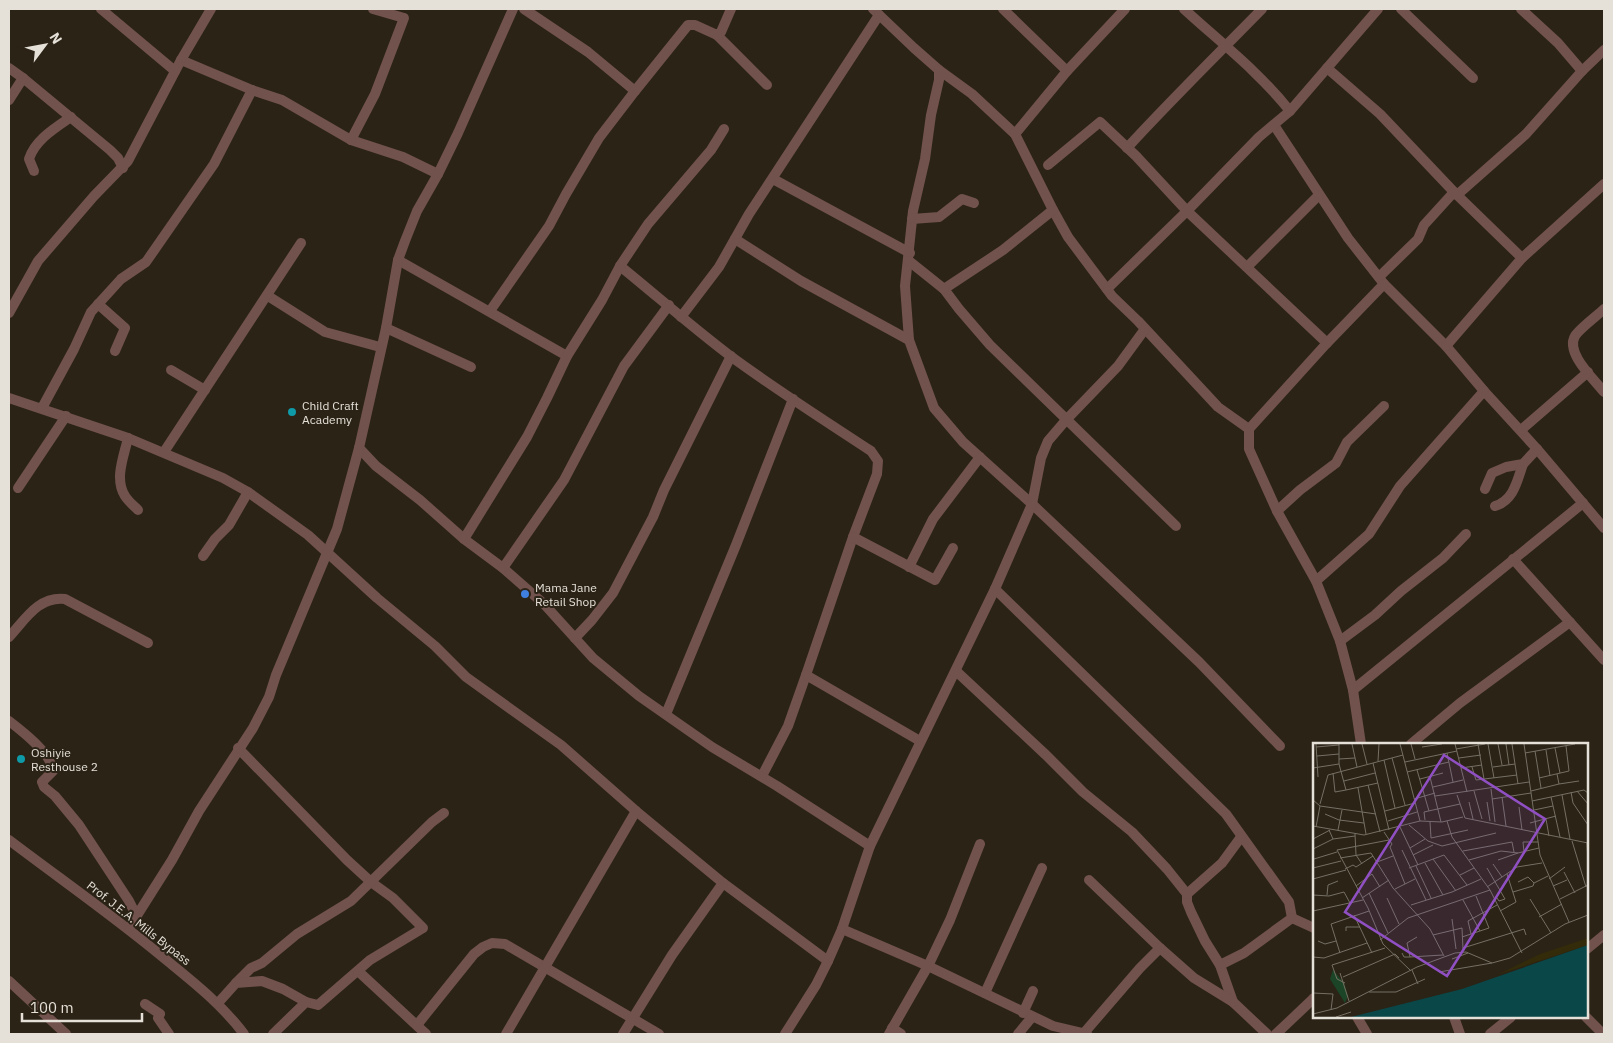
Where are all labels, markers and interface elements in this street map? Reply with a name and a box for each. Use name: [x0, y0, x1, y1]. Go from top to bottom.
north arrow: [20, 20, 70, 70]
text: N: [46, 29, 66, 47]
place label: Child Craft Academy: [302, 398, 359, 427]
marker: Child Craft Academy: [286, 406, 298, 418]
place label: Mama Jane Retail Shop: [535, 580, 597, 609]
marker: Mama Jane Retail Shop: [519, 588, 531, 600]
inset map: [1313, 743, 1588, 1018]
place label: Oshiyie Resthouse 2: [31, 745, 98, 774]
marker: Oshiyie Resthouse 2: [15, 753, 27, 765]
street label: Prof. J.E.A. Mills Bypass: [84, 878, 194, 968]
scale bar: [22, 990, 142, 1022]
text: 100 m: [30, 998, 74, 1017]

